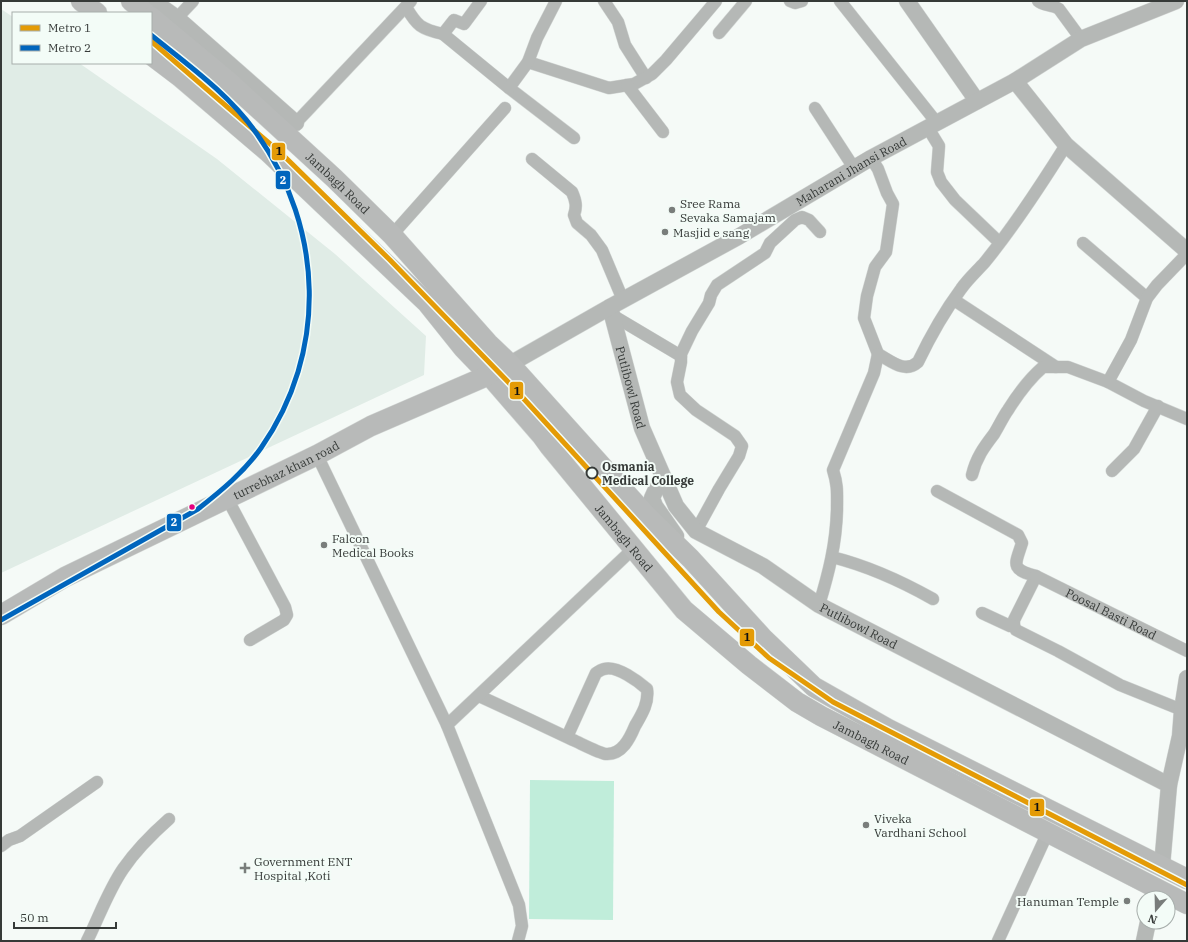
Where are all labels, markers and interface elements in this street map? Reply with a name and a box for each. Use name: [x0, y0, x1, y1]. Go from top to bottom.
legend: [12, 12, 152, 64]
text: Metro 1: [48, 20, 91, 35]
text: Metro 2: [48, 40, 91, 55]
street label: Maharani Jhansi Road: [793, 133, 909, 209]
line badge: 1: [271, 142, 286, 161]
text: 1: [276, 144, 283, 158]
street label: Jambagh Road: [303, 149, 373, 217]
line badge: 2: [275, 170, 291, 190]
text: 2: [280, 173, 286, 187]
place label: Sree Rama Sevaka Samajam: [680, 196, 776, 225]
marker: Sree Rama Sevaka Samajam: [667, 205, 677, 215]
place label: Masjid e sang: [673, 225, 750, 240]
marker: Masjid e sang: [660, 227, 670, 237]
street label: Putlibowl Road: [613, 344, 649, 430]
line badge: 1: [509, 381, 524, 400]
text: 1: [514, 384, 521, 398]
street label: turrebhaz khan road: [230, 437, 342, 502]
place label: Osmania Medical College: [602, 459, 694, 488]
marker: Osmania Medical College: [585, 466, 599, 480]
street label: Jambagh Road: [592, 501, 656, 574]
unlabelled marker: [187, 502, 197, 512]
line badge: 2: [166, 513, 182, 532]
text: 2: [171, 515, 177, 529]
place label: Falcon Medical Books: [332, 531, 414, 560]
marker: Falcon Medical Books: [319, 540, 329, 550]
street label: Poosal Basti Road: [1063, 584, 1159, 642]
street label: Putlibowl Road: [818, 599, 900, 652]
line badge: 1: [739, 628, 755, 647]
text: 1: [744, 630, 751, 644]
street label: Jambagh Road: [831, 716, 912, 767]
line badge: 1: [1029, 798, 1045, 817]
text: 1: [1034, 800, 1041, 814]
place label: Viveka Vardhani School: [874, 811, 967, 840]
marker: Viveka Vardhani School: [861, 820, 871, 830]
place label: Government ENT Hospital ,Koti: [254, 854, 353, 883]
marker: Government ENT Hospital ,Koti: [239, 862, 251, 874]
north arrow: [1136, 890, 1176, 930]
place label: Hanuman Temple: [1017, 894, 1119, 909]
marker: Hanuman Temple: [1122, 896, 1132, 906]
scale bar: [14, 904, 116, 930]
text: 50 m: [20, 910, 49, 925]
text: N: [1146, 911, 1159, 927]

